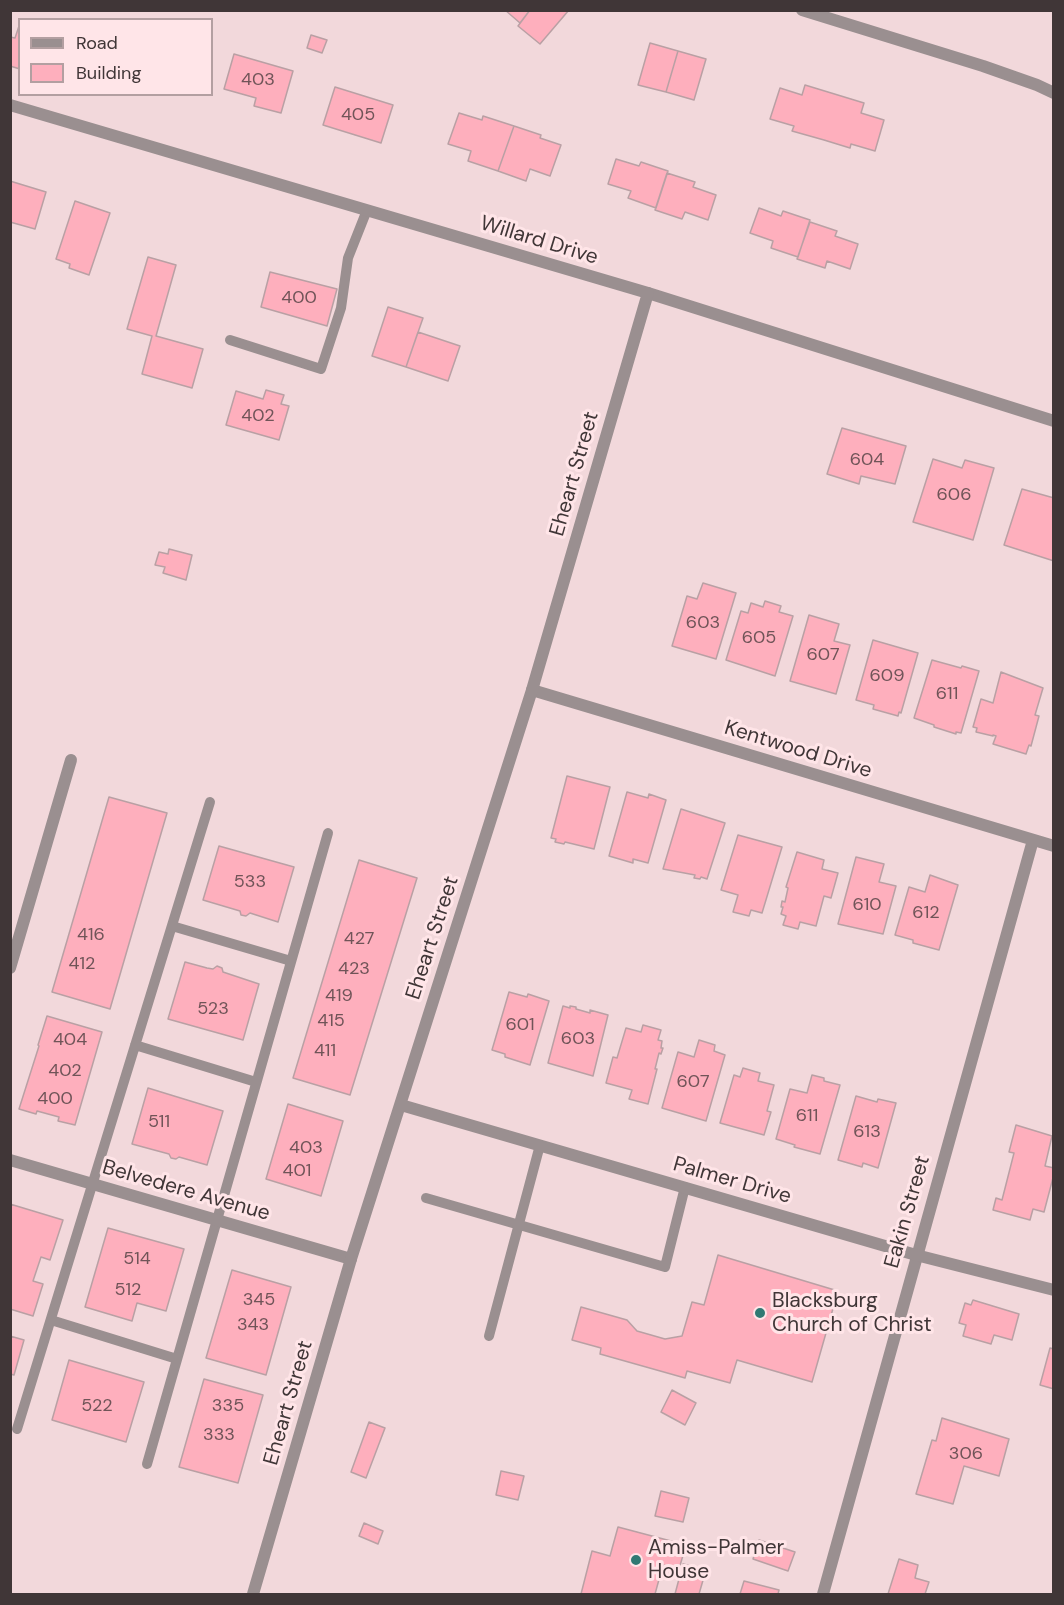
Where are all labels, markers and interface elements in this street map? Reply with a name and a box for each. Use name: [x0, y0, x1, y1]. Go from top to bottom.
legend: [18, 18, 213, 96]
text: Road: [76, 31, 118, 55]
text: Building: [76, 61, 141, 85]
house number: 403: [241, 69, 275, 91]
house number: 405: [341, 104, 375, 126]
street label: Willard Drive: [477, 211, 601, 271]
house number: 400: [281, 287, 317, 309]
house number: 402: [241, 405, 275, 427]
street label: Eheart Street: [545, 409, 605, 539]
house number: 604: [850, 449, 884, 471]
house number: 606: [937, 484, 971, 506]
house number: 603: [686, 612, 720, 634]
house number: 605: [742, 627, 776, 649]
house number: 607: [807, 644, 839, 666]
house number: 609: [870, 665, 904, 687]
house number: 611: [936, 683, 958, 705]
street label: Kentwood Drive: [721, 716, 875, 784]
house number: 533: [234, 871, 266, 893]
street label: Eheart Street: [401, 873, 465, 1003]
house number: 610: [852, 894, 882, 916]
house number: 612: [912, 902, 940, 924]
house number: 416: [77, 924, 105, 946]
house number: 427: [344, 928, 374, 950]
house number: 412: [69, 953, 95, 975]
house number: 423: [338, 958, 370, 980]
house number: 419: [325, 985, 353, 1007]
house number: 523: [197, 998, 229, 1020]
house number: 415: [317, 1010, 345, 1032]
house number: 601: [505, 1014, 535, 1036]
house number: 603: [561, 1028, 595, 1050]
house number: 404: [53, 1029, 87, 1051]
house number: 411: [314, 1040, 336, 1062]
house number: 402: [48, 1060, 82, 1082]
house number: 607: [677, 1071, 709, 1093]
house number: 400: [37, 1088, 73, 1110]
house number: 611: [796, 1105, 818, 1127]
house number: 511: [148, 1111, 170, 1133]
house number: 613: [853, 1121, 881, 1143]
house number: 403: [289, 1137, 323, 1159]
street label: Palmer Drive: [670, 1152, 794, 1210]
street label: Eakin Street: [880, 1153, 936, 1271]
street label: Belvedere Avenue: [99, 1155, 273, 1227]
house number: 401: [283, 1160, 311, 1182]
house number: 514: [123, 1248, 151, 1270]
house number: 512: [115, 1279, 141, 1301]
place label: Blacksburg Church of Christ: [772, 1288, 932, 1338]
house number: 345: [243, 1289, 275, 1311]
marker: Blacksburg Church of Christ: [753, 1306, 767, 1320]
house number: 343: [237, 1314, 269, 1336]
street label: Eheart Street: [259, 1338, 319, 1468]
house number: 522: [81, 1395, 113, 1417]
house number: 335: [212, 1395, 244, 1417]
house number: 333: [203, 1424, 235, 1446]
house number: 306: [949, 1443, 983, 1465]
place label: Amiss-Palmer House: [648, 1535, 784, 1585]
marker: Amiss-Palmer House: [629, 1553, 643, 1567]

